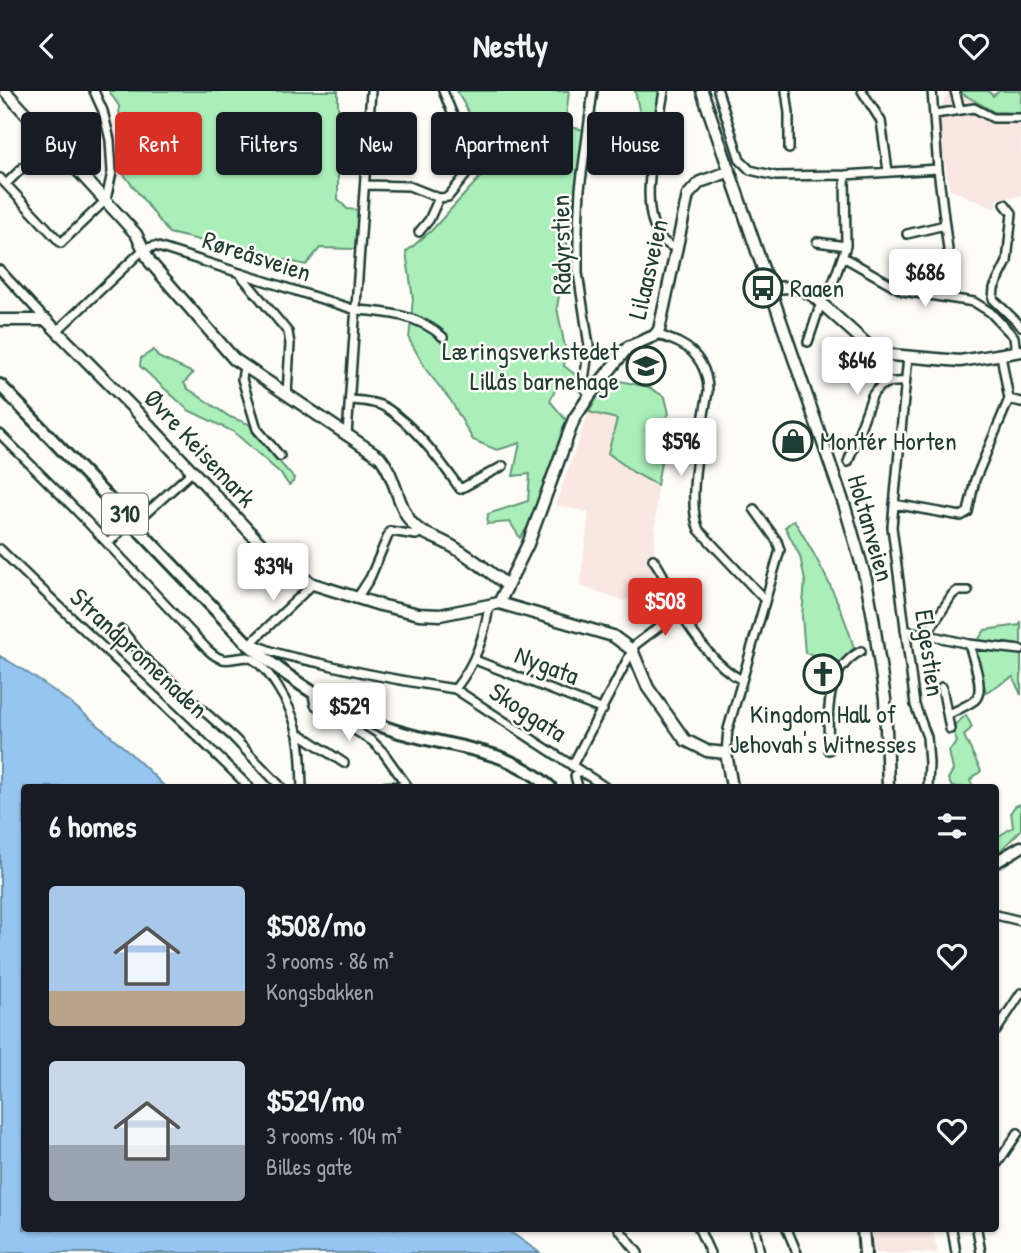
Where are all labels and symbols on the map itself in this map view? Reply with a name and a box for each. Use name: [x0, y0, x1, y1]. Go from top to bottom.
street label: Rådyrstien: [542, 195, 579, 295]
street label: Lilaasveien: [619, 216, 676, 322]
street label: Røreåsveien: [199, 222, 316, 289]
pin: $686: [884, 249, 966, 309]
bus stop icon: Raaen: [742, 267, 784, 309]
place label: Raaen: [790, 270, 844, 305]
place label: Læringsverkstedet Lillås barnehage: [442, 333, 620, 398]
pin: $646: [816, 337, 898, 397]
school or university icon: Læringsverkstedet Lillås barnehage: [625, 345, 667, 387]
street label: Øvre Keisemark: [136, 381, 265, 515]
pin: $596: [640, 419, 722, 478]
shop icon: Montér Horten: [772, 420, 814, 462]
place label: Montér Horten: [820, 423, 957, 458]
street label: Holtanveien: [840, 471, 903, 585]
road number: 310: [102, 493, 148, 535]
pin: $394: [232, 543, 314, 603]
pin: $508: [624, 579, 706, 638]
street label: Strandpromenaden: [63, 580, 216, 726]
street label: Elgestien: [907, 607, 954, 699]
street label: Nygata: [510, 636, 584, 693]
church icon: Kingdom Hall of Jehovah's Witnesses: [802, 653, 844, 695]
street label: Skoggata: [483, 674, 574, 750]
pin: $529: [308, 683, 390, 743]
place label: Kingdom Hall of Jehovah's Witnesses: [730, 696, 916, 761]

